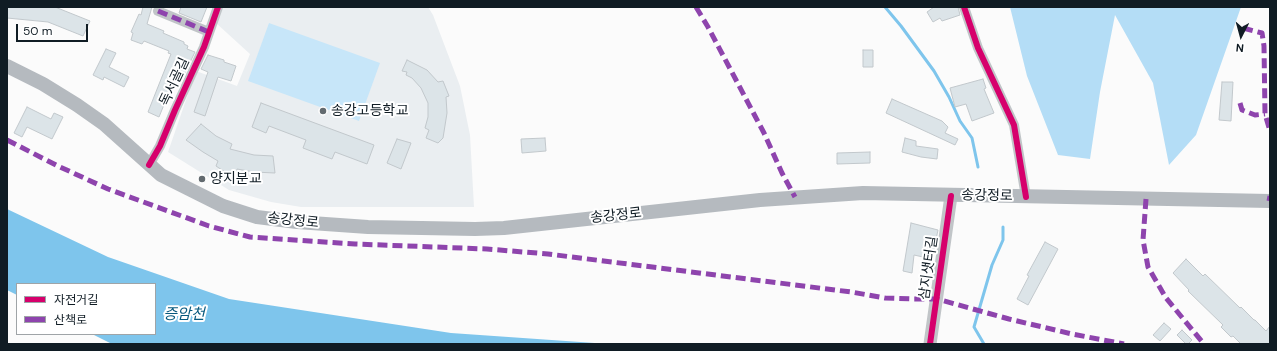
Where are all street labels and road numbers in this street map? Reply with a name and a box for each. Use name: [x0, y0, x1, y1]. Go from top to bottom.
street label: 독서골길: [157, 55, 193, 109]
street label: 송강정로: [961, 187, 1013, 205]
street label: 송강정로: [590, 205, 642, 227]
street label: 송강정로: [267, 210, 319, 232]
street label: 삼지샛터길: [916, 235, 942, 301]

